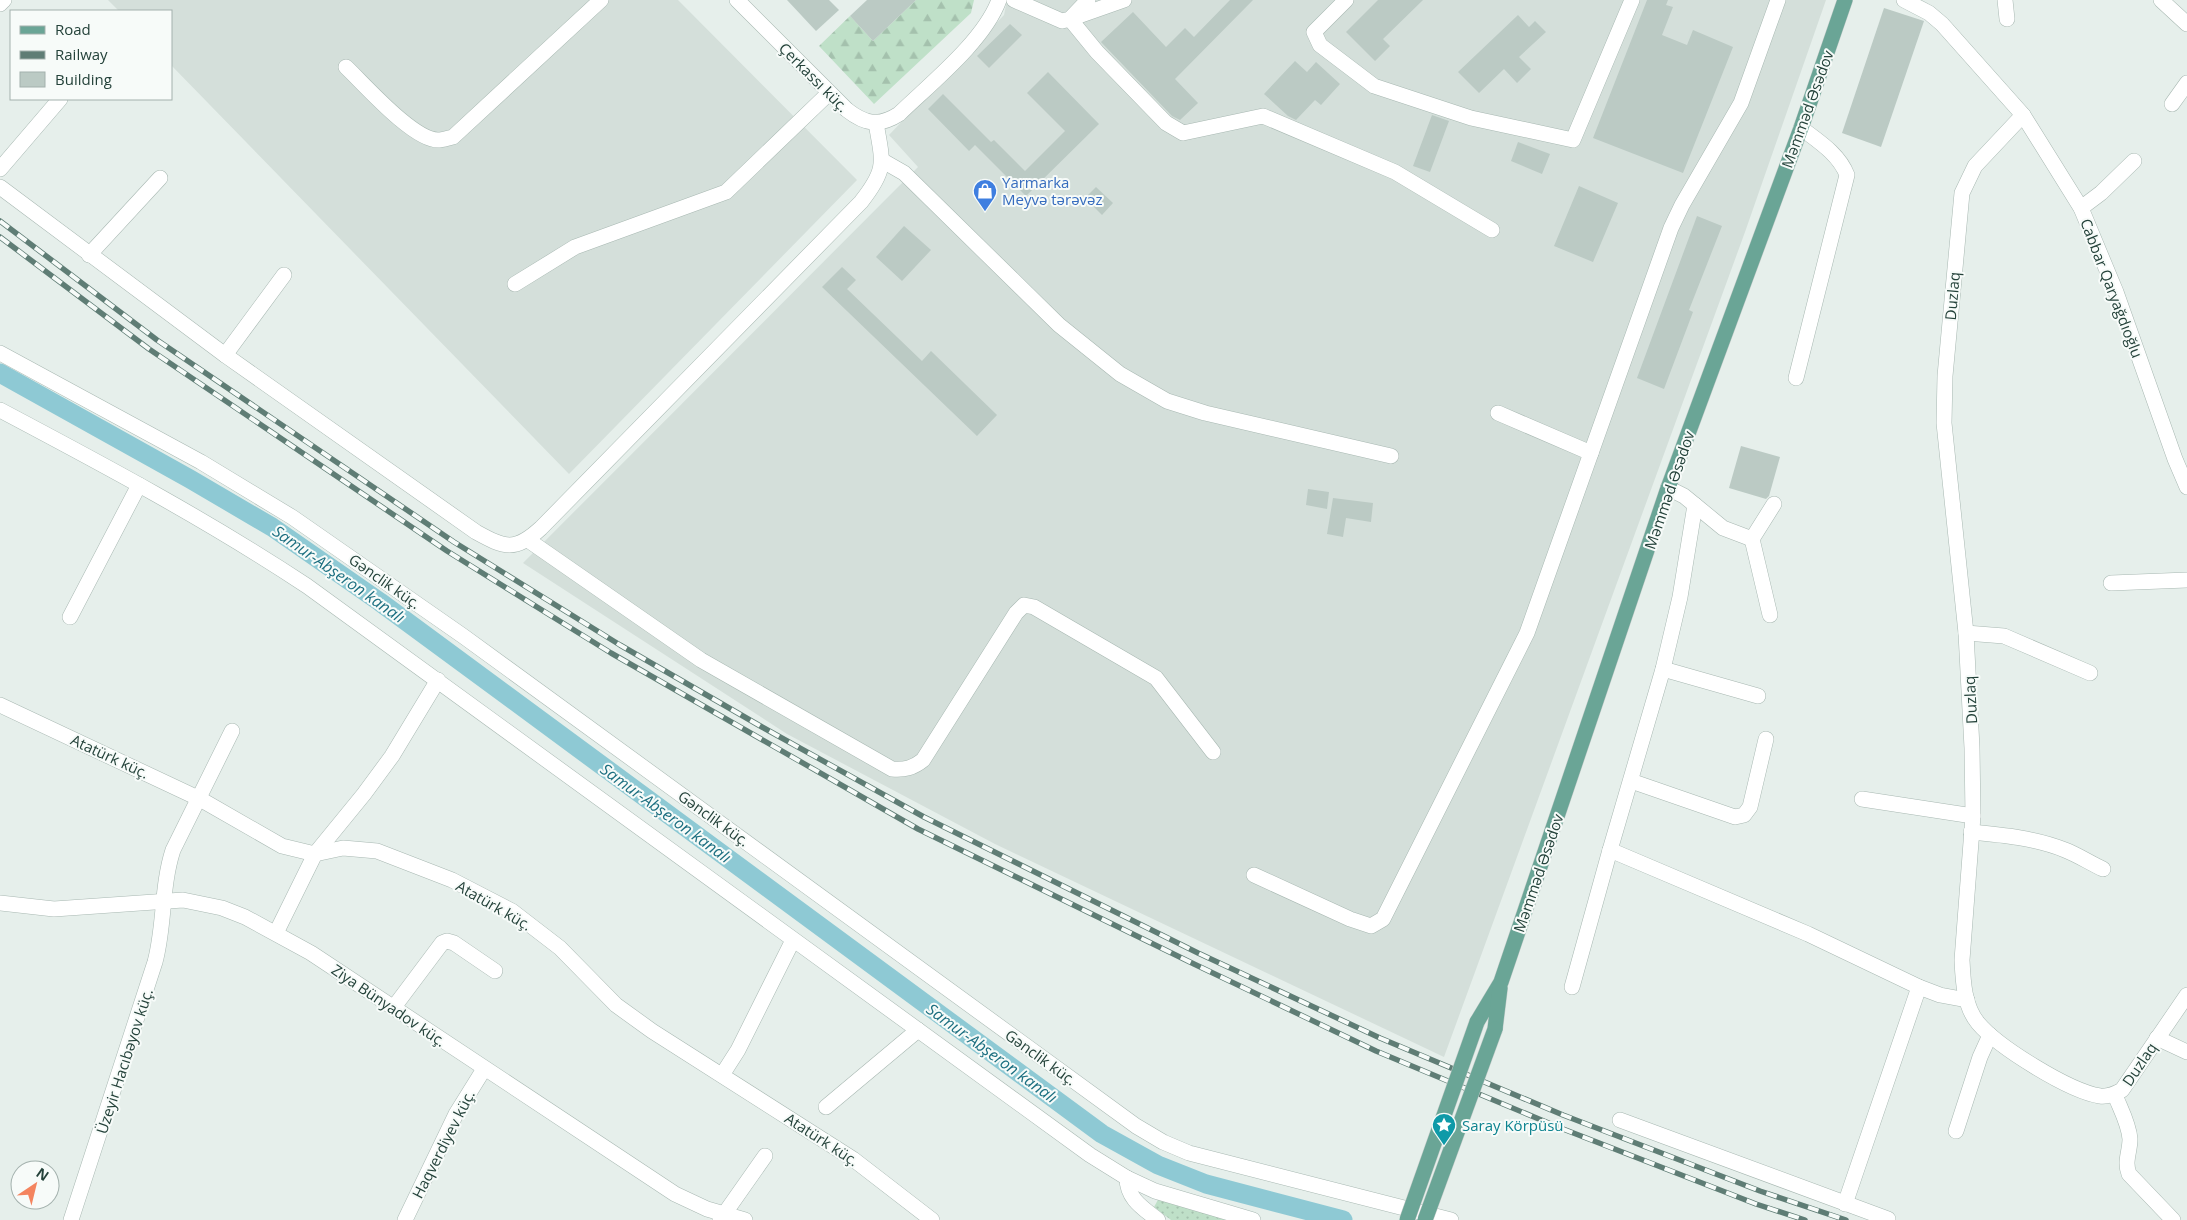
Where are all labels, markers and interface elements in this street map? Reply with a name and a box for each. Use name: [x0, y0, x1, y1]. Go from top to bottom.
legend: [10, 10, 172, 100]
text: Road: [55, 19, 91, 39]
street label: Çerkassı küç.: [775, 38, 853, 116]
text: Railway: [55, 44, 108, 64]
street label: Məmməd Əsədov: [1776, 47, 1838, 171]
text: Building: [55, 69, 112, 89]
place label: Yarmarka Meyvә tәrәvәz: [1002, 172, 1103, 209]
shop icon: Yarmarka Meyvә tәrәvәz: [972, 178, 998, 212]
street label: Cabbar Qaryağdıoğlu: [2076, 215, 2148, 361]
street label: Duzlaq: [1940, 271, 1964, 321]
street label: Məmməd Əsədov: [1639, 428, 1699, 552]
water label: Samur-Abşeron kanalı: [269, 520, 409, 628]
street label: Gənclik küç.: [345, 549, 425, 613]
street label: Duzlaq: [1959, 675, 1981, 725]
street label: Atatürk küç.: [68, 729, 152, 783]
water label: Samur-Abşeron kanalı: [596, 758, 736, 868]
street label: Gənclik küç.: [674, 785, 754, 851]
street label: Məmməd Əsədov: [1508, 811, 1568, 935]
street label: Atatürk küç.: [453, 875, 535, 935]
street label: Ziya Bünyadov küç.: [328, 959, 450, 1051]
street label: Üzeyir Hacıbəyov küç.: [91, 986, 157, 1136]
water label: Samur-Abşeron kanalı: [922, 998, 1062, 1108]
street label: Gənclik küç.: [1001, 1024, 1081, 1090]
street label: Duzlaq: [2117, 1038, 2161, 1090]
street label: Haqverdiyev küç.: [407, 1086, 479, 1202]
street label: Atatürk küç.: [781, 1108, 863, 1170]
place icon: Saray Körpüsü: [1431, 1112, 1457, 1146]
place label: Saray Körpüsü: [1462, 1115, 1564, 1135]
north arrow: [10, 1160, 60, 1210]
text: N: [33, 1163, 53, 1185]

